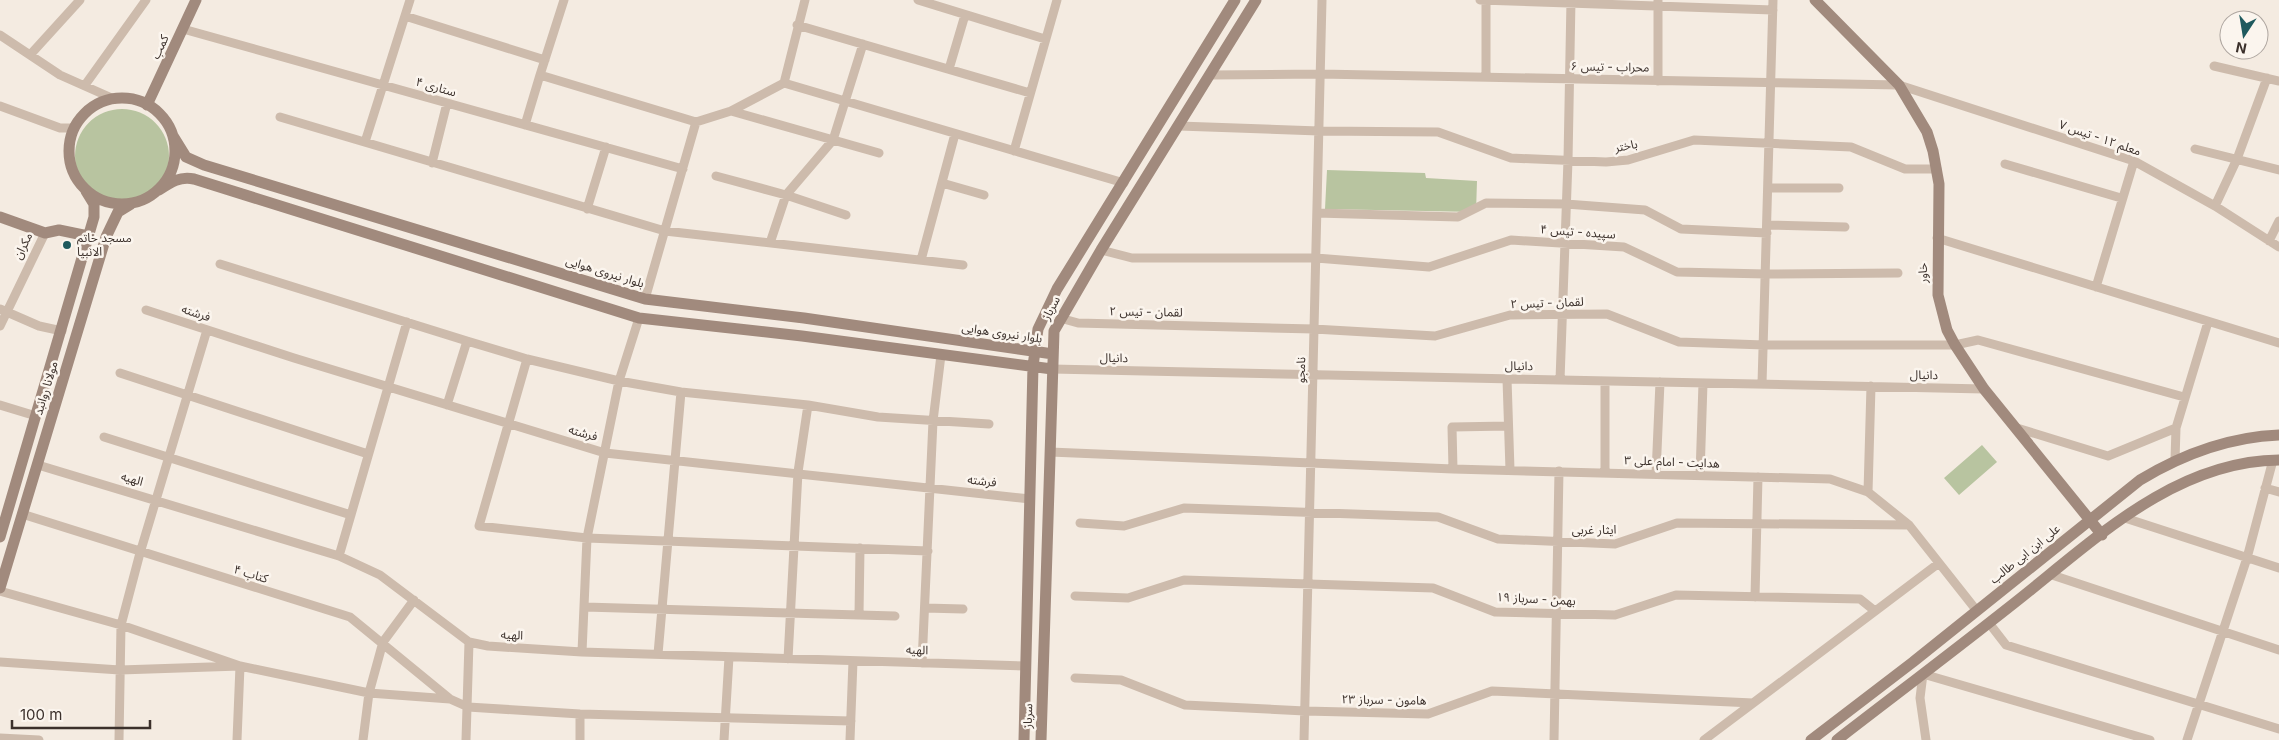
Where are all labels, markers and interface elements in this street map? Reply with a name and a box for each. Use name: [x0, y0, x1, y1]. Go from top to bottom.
north arrow: [2219, 10, 2269, 60]
street label: کمب: [147, 31, 172, 61]
text: N: [2234, 39, 2248, 58]
street label: محراب - تیس ۶: [1570, 58, 1650, 75]
street label: ستاری ۴: [414, 74, 458, 99]
street label: معلم ۱۲ - تیس ۷: [2056, 116, 2143, 160]
street label: باختر: [1612, 136, 1639, 155]
street label: سپیده - تیس ۴: [1540, 221, 1616, 243]
street label: مکران: [10, 230, 35, 262]
place label: مسجد خاتم الانبیا: [77, 230, 132, 259]
marker: مسجد خاتم الانبیا: [61, 239, 73, 251]
street label: بلوار نیروی هوایی: [564, 252, 646, 291]
street label: خاور: [1915, 263, 1930, 284]
street label: سرباز: [1038, 293, 1063, 323]
street label: لقمان - تیس ۲: [1510, 294, 1584, 311]
street label: فرشته: [180, 301, 212, 324]
street label: لقمان - تیس ۲: [1109, 303, 1183, 320]
street label: بلوار نیروی هوایی: [961, 319, 1043, 346]
street label: دانیال: [1100, 350, 1128, 365]
street label: نامجو: [1293, 357, 1308, 383]
street label: دانیال: [1505, 358, 1533, 373]
street label: مولانا روانبد: [30, 359, 61, 417]
street label: دانیال: [1910, 367, 1938, 382]
street label: فرشته: [567, 421, 599, 444]
street label: هدایت - امام علی ۳: [1624, 452, 1720, 473]
street label: الهیه: [119, 468, 145, 489]
street label: فرشته: [967, 471, 998, 490]
street label: علی ابن ابی طالب: [1986, 521, 2063, 587]
street label: ایثار غربی: [1572, 522, 1616, 537]
street label: کتاب ۴: [232, 561, 271, 586]
street label: بهمن - سرباز ۱۹: [1496, 589, 1576, 608]
street label: الهیه: [500, 626, 524, 643]
street label: الهیه: [906, 642, 929, 657]
street label: هامون - سرباز ۲۳: [1341, 691, 1427, 708]
scale bar: [12, 698, 150, 730]
street label: سرباز: [1020, 703, 1035, 730]
text: 100 m: [20, 705, 62, 724]

